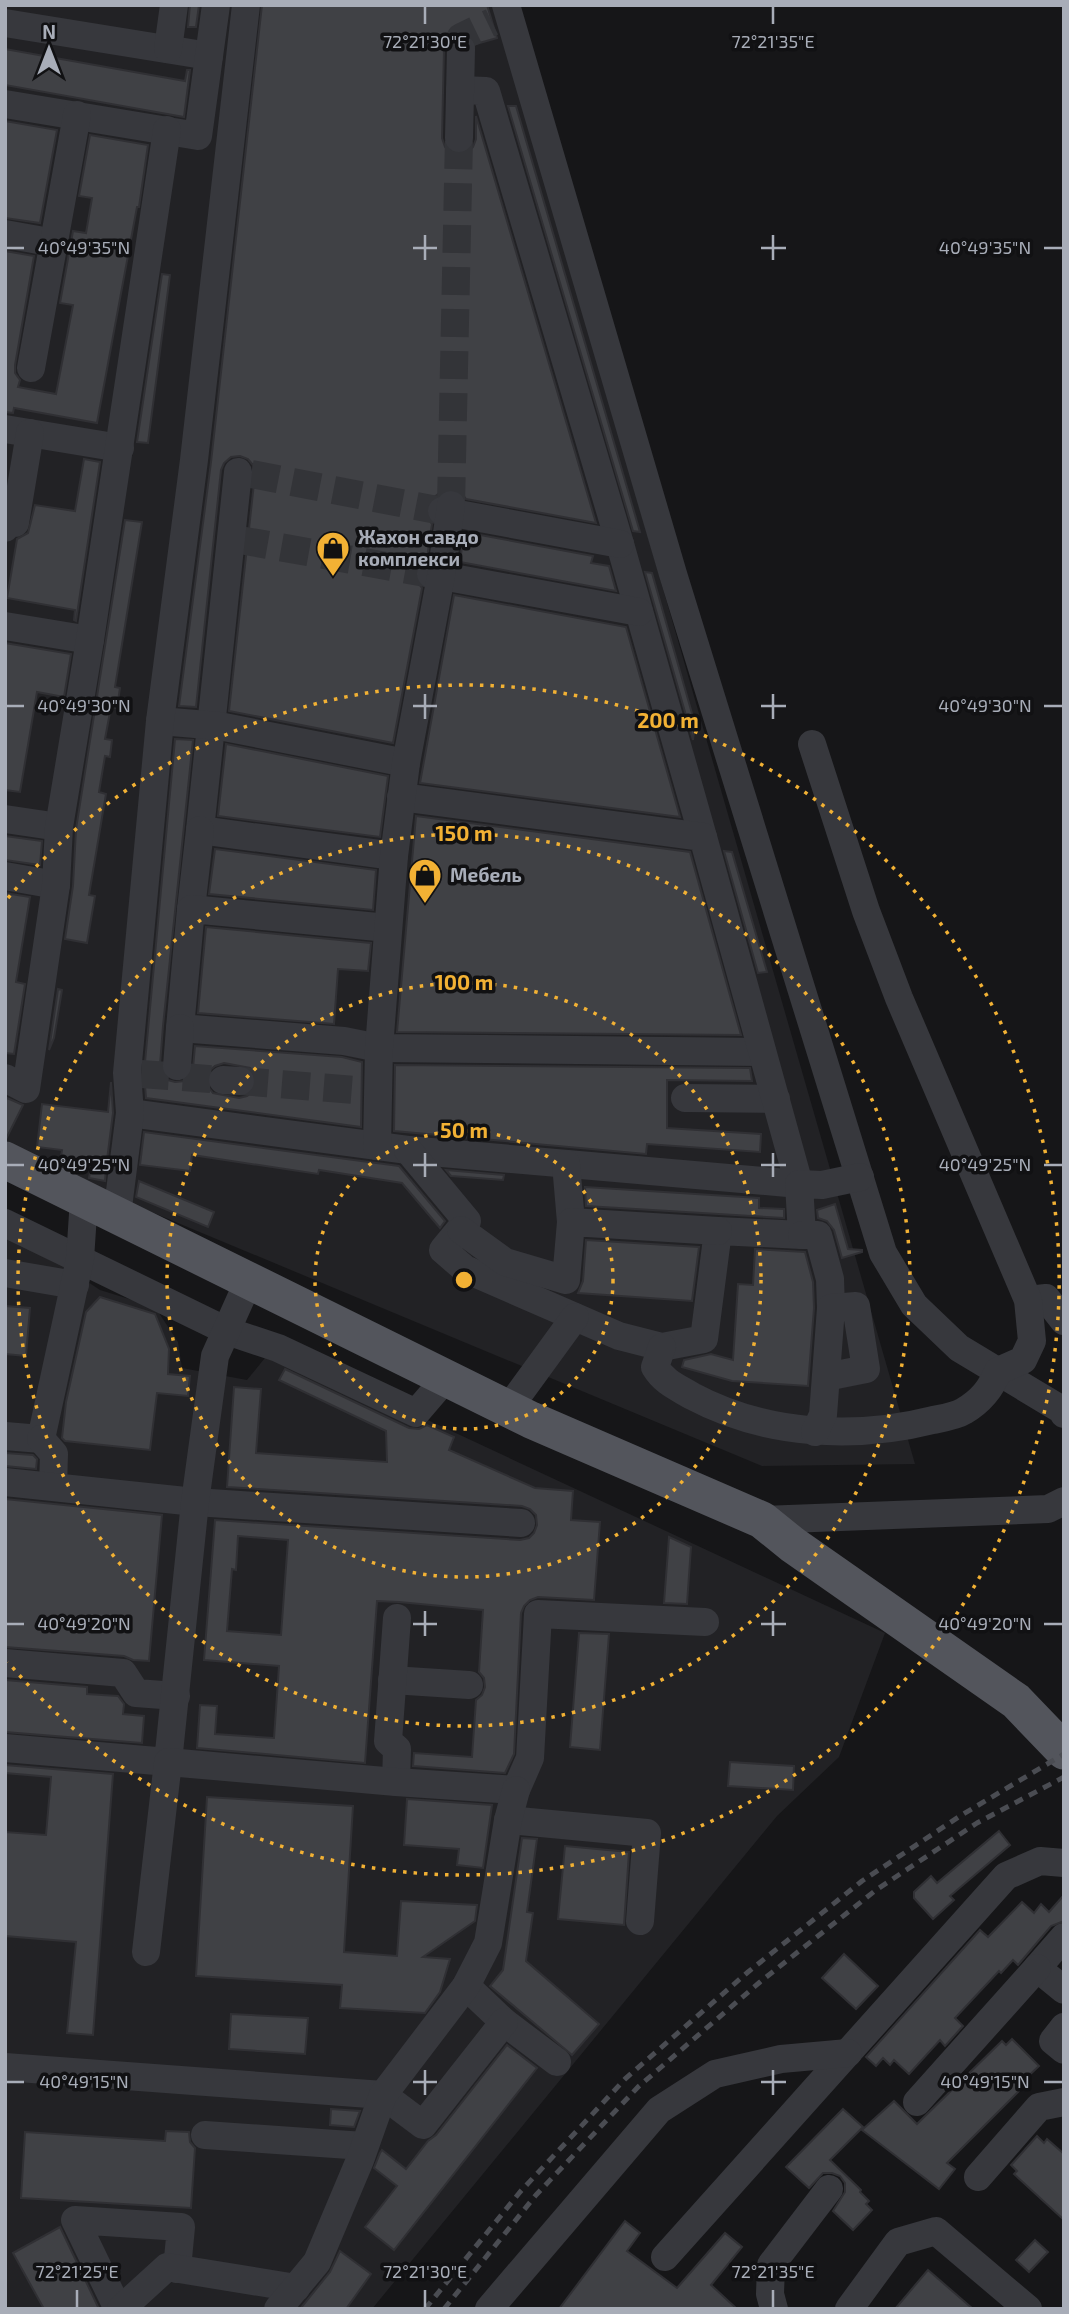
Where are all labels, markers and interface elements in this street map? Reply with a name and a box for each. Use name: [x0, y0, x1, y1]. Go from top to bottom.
north arrow: [14, 14, 84, 84]
text: N: [42, 20, 56, 43]
text: 72°21'30"E: [383, 30, 467, 52]
text: 72°21'35"E: [732, 30, 815, 52]
text: 40°49'35"N: [38, 236, 130, 258]
text: 40°49'35"N: [939, 236, 1031, 258]
place label: Жахон савдо комплекси: [358, 525, 479, 570]
shop icon: Жахон савдо комплекси: [314, 529, 352, 578]
text: 40°49'30"N: [37, 694, 131, 716]
text: 40°49'30"N: [938, 694, 1032, 716]
text: 200 m: [637, 707, 699, 732]
text: 150 m: [436, 820, 492, 845]
shop icon: Мебель: [406, 856, 444, 905]
place label: Мебель: [450, 863, 522, 886]
text: 100 m: [435, 969, 493, 994]
text: 50 m: [440, 1117, 488, 1142]
text: 40°49'25"N: [38, 1153, 130, 1175]
text: 40°49'25"N: [939, 1153, 1031, 1175]
centre of rings: [452, 1268, 476, 1292]
text: 40°49'20"N: [37, 1612, 131, 1634]
text: 40°49'20"N: [938, 1612, 1032, 1634]
text: 40°49'15"N: [39, 2070, 129, 2092]
text: 40°49'15"N: [940, 2070, 1030, 2092]
text: 72°21'25"E: [35, 2260, 119, 2282]
text: 72°21'30"E: [383, 2260, 467, 2282]
text: 72°21'35"E: [732, 2260, 815, 2282]

